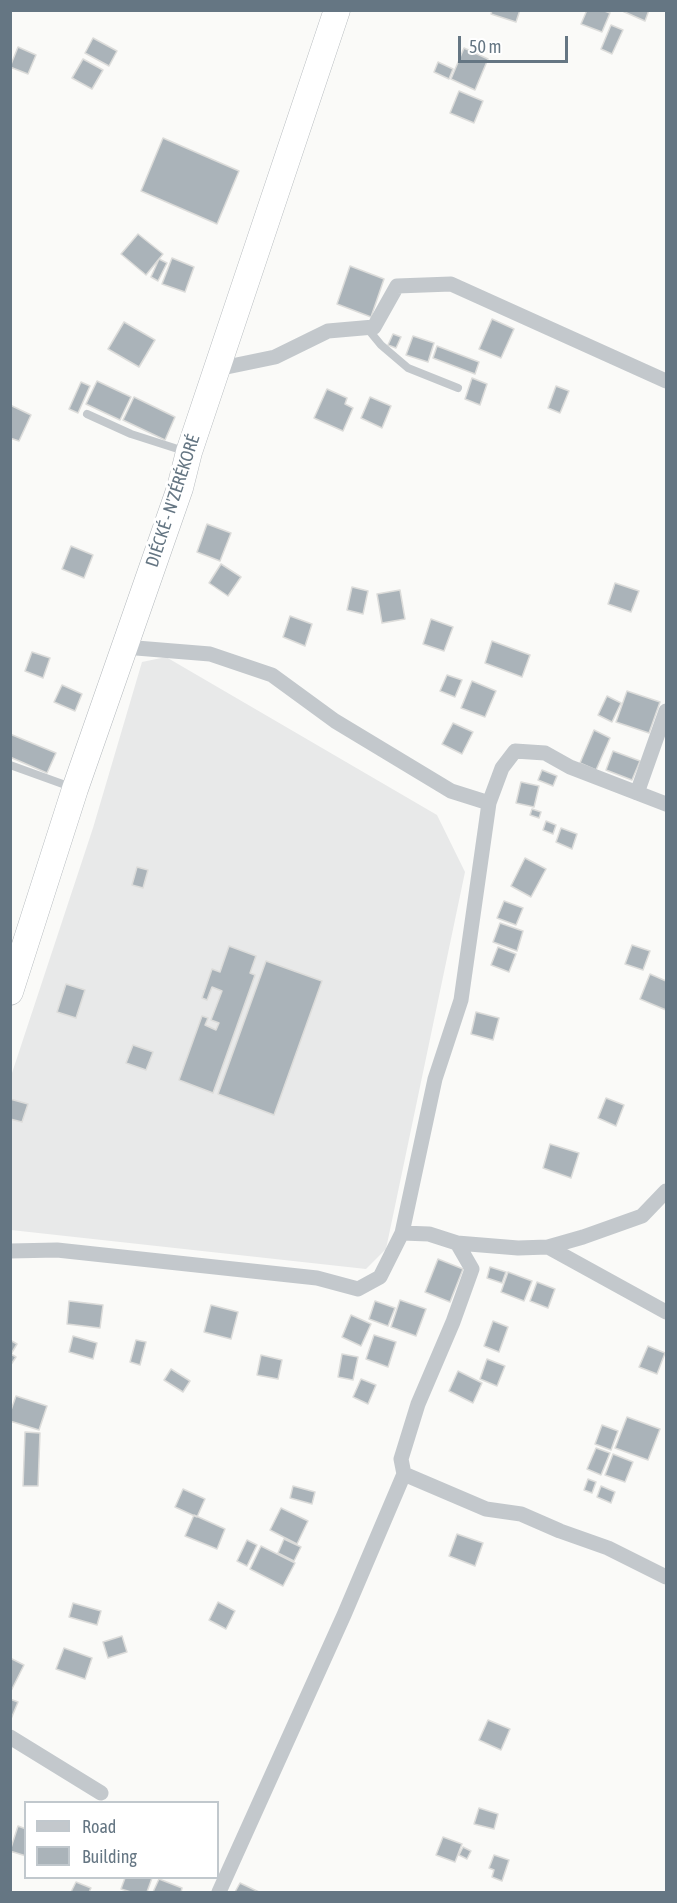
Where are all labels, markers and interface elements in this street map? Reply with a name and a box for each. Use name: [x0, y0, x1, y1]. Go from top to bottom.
scale bar: [461, 24, 570, 62]
text: 50 m: [469, 36, 501, 57]
street label: DIÉCKÉ - N'ZÉRÉKORÉ: [141, 432, 205, 570]
legend: [24, 1801, 219, 1879]
text: Road: [82, 1816, 116, 1837]
text: Building: [82, 1846, 137, 1867]

